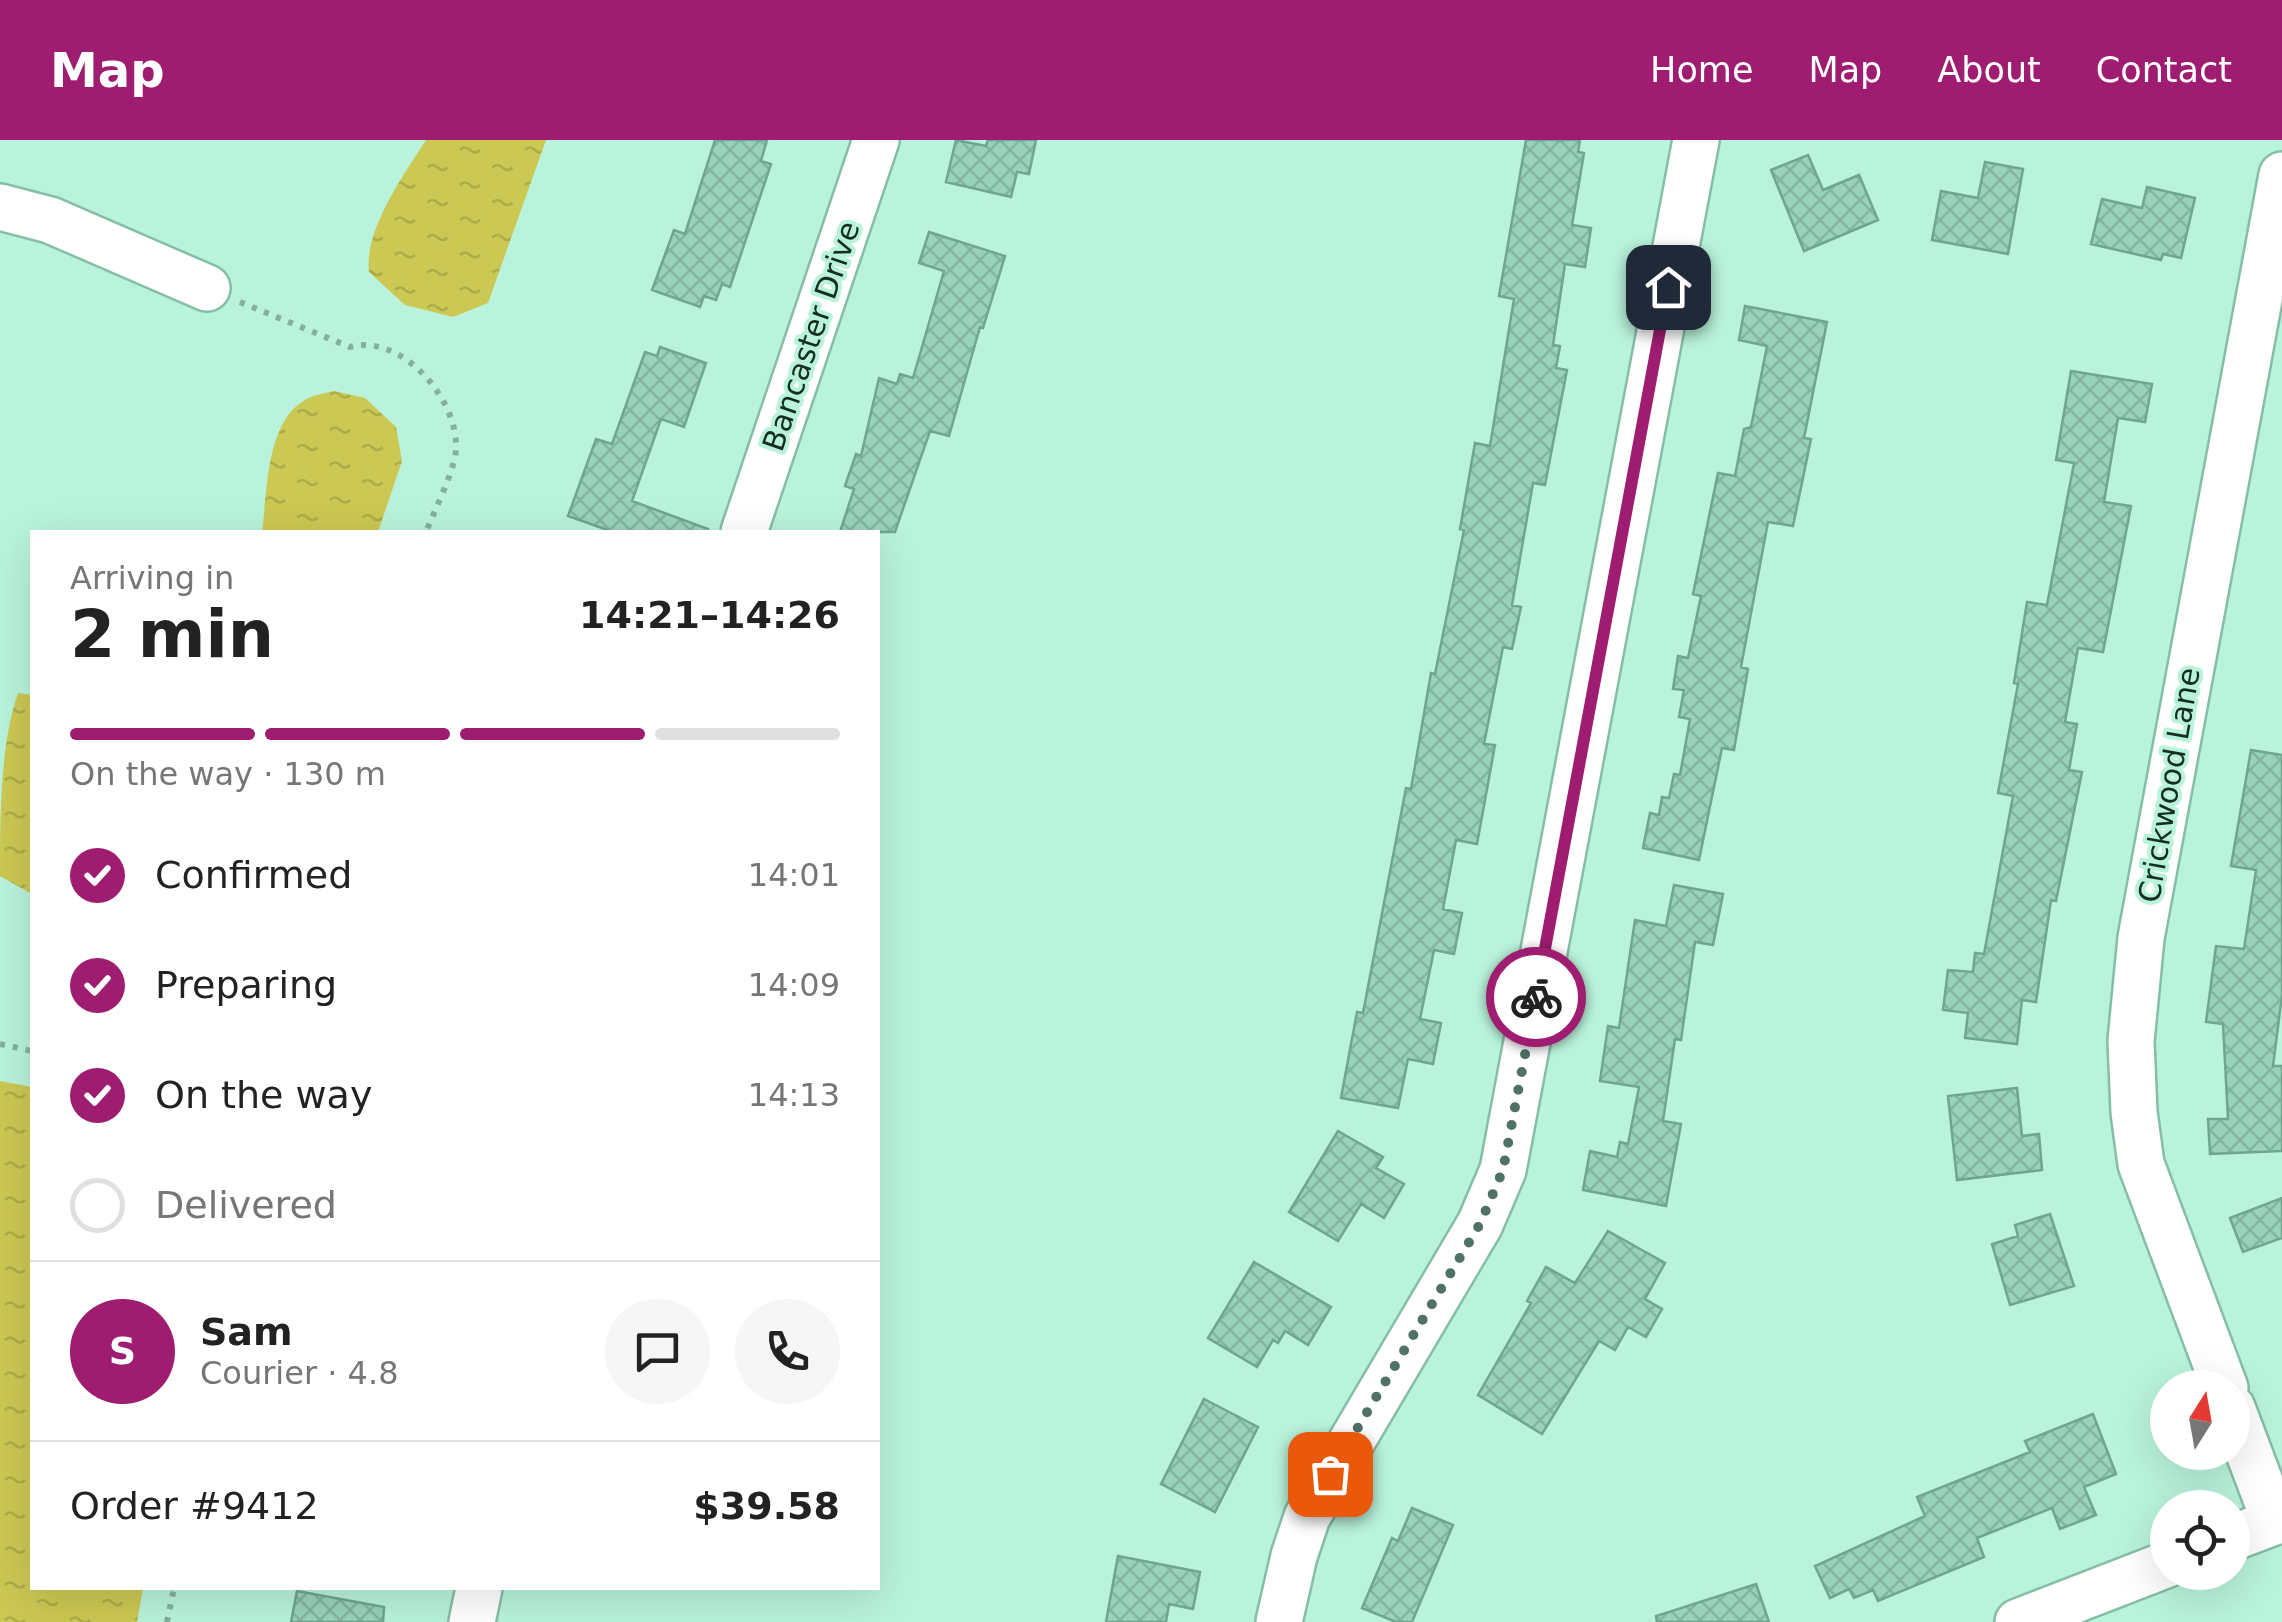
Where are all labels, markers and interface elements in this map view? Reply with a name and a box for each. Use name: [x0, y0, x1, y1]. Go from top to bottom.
text: Map: [50, 42, 165, 98]
text: Home: [1650, 50, 1753, 90]
text: Map: [1808, 50, 1882, 90]
text: About: [1937, 50, 2041, 90]
text: Contact: [2096, 50, 2232, 90]
street label: Bancaster Drive: [755, 217, 867, 455]
pin: [1626, 245, 1711, 330]
icon: home: [1641, 260, 1696, 315]
text: Arriving in: [70, 559, 234, 597]
text: 14:21–14:26: [579, 593, 840, 637]
text: 2 min: [70, 597, 274, 672]
street label: Crickwood Lane: [2131, 665, 2207, 905]
text: On the way · 130 m: [70, 755, 386, 793]
icon: check: [70, 848, 125, 903]
text: Confirmed: [155, 853, 352, 897]
text: 14:01: [748, 856, 840, 894]
courier: [1486, 947, 1586, 1047]
icon: check: [70, 958, 125, 1013]
text: Preparing: [155, 963, 337, 1007]
text: 14:09: [748, 966, 840, 1004]
icon: bike: [1509, 970, 1564, 1025]
icon: check: [70, 1068, 125, 1123]
text: On the way: [155, 1073, 372, 1117]
text: 14:13: [748, 1076, 840, 1114]
text: Delivered: [155, 1183, 337, 1227]
button: chat: [605, 1299, 710, 1404]
button: phone: [735, 1299, 840, 1404]
text: Sam: [200, 1310, 293, 1354]
text: S: [109, 1329, 136, 1373]
text: Courier · 4.8: [200, 1354, 399, 1392]
north arrow: [2150, 1370, 2250, 1470]
map controls: [2150, 1370, 2250, 1590]
pin: [1288, 1432, 1373, 1517]
icon: bag: [1303, 1447, 1358, 1502]
text: Order #9412: [70, 1484, 319, 1528]
text: $39.58: [693, 1484, 840, 1528]
button: locate: [2150, 1490, 2250, 1590]

